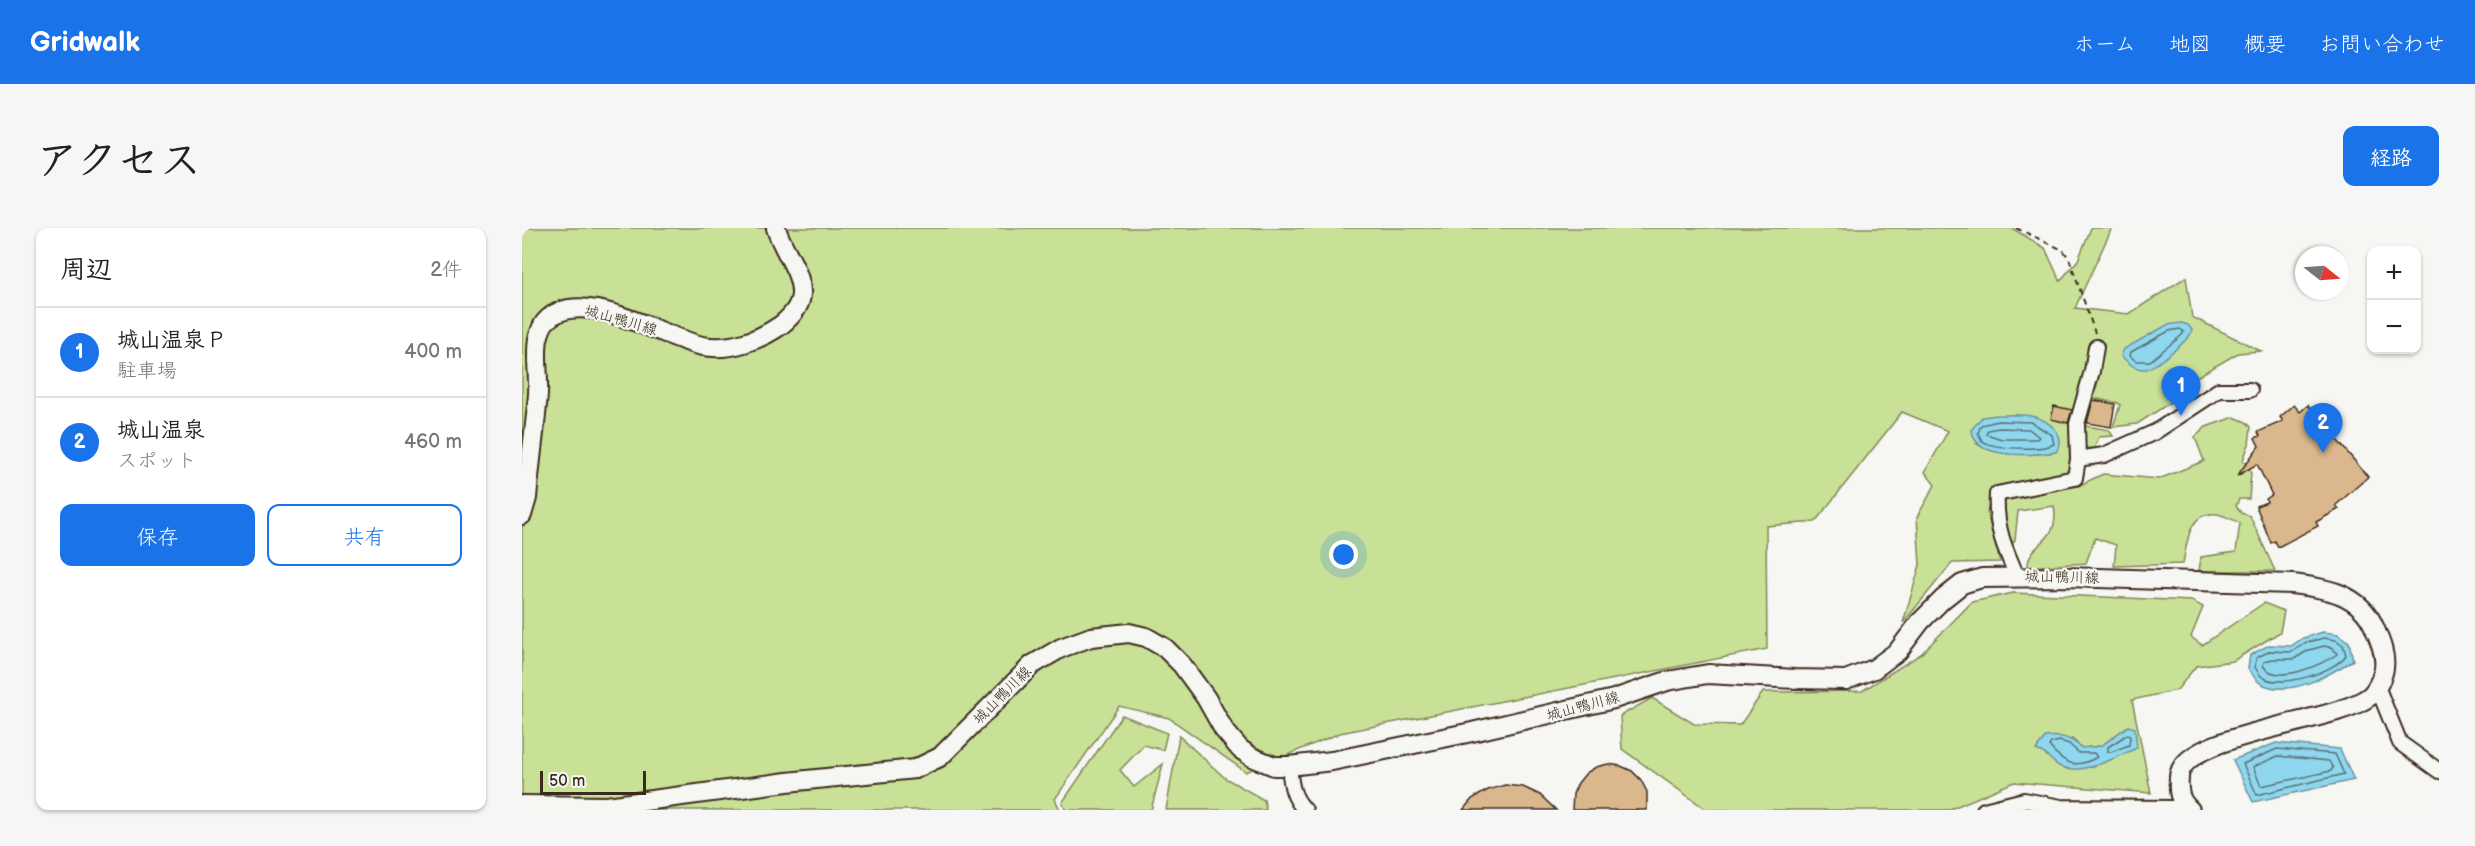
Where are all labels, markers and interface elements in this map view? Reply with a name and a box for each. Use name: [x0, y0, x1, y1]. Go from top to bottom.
text: Gridwalk: [30, 26, 140, 59]
text: ホーム: [2074, 32, 2136, 57]
text: 地図: [2169, 32, 2211, 57]
text: 概要: [2244, 32, 2286, 57]
text: お問い合わせ: [2319, 32, 2445, 57]
button: 経路: [2343, 126, 2439, 186]
text: アクセス: [36, 136, 201, 187]
north arrow: [2295, 246, 2349, 300]
map controls: [2367, 246, 2421, 354]
button: +: [2367, 246, 2421, 300]
text: 周辺: [60, 255, 112, 286]
text: 2件: [430, 258, 462, 282]
button: −: [2367, 300, 2421, 354]
street label: 城山鴨川線: [582, 301, 660, 340]
text: 城山温泉Ｐ: [117, 327, 227, 354]
text: 1: [75, 340, 84, 364]
text: 400 m: [404, 340, 462, 364]
text: 駐車場: [117, 359, 177, 383]
pin: 1: [2162, 366, 2200, 416]
pin: 2: [2304, 404, 2342, 453]
text: 城山温泉: [117, 417, 205, 444]
text: 2: [74, 430, 85, 454]
text: 460 m: [404, 430, 462, 454]
text: スポット: [117, 449, 197, 473]
button: 保存: [60, 504, 255, 566]
button: 共有: [267, 504, 462, 566]
your location: [1329, 540, 1358, 569]
street label: 城山鴨川線: [2024, 567, 2100, 588]
street label: 城山鴨川線: [969, 662, 1036, 729]
street label: 城山鴨川線: [1544, 688, 1622, 725]
scale bar: [540, 768, 646, 796]
text: 50 m: [549, 772, 585, 791]

